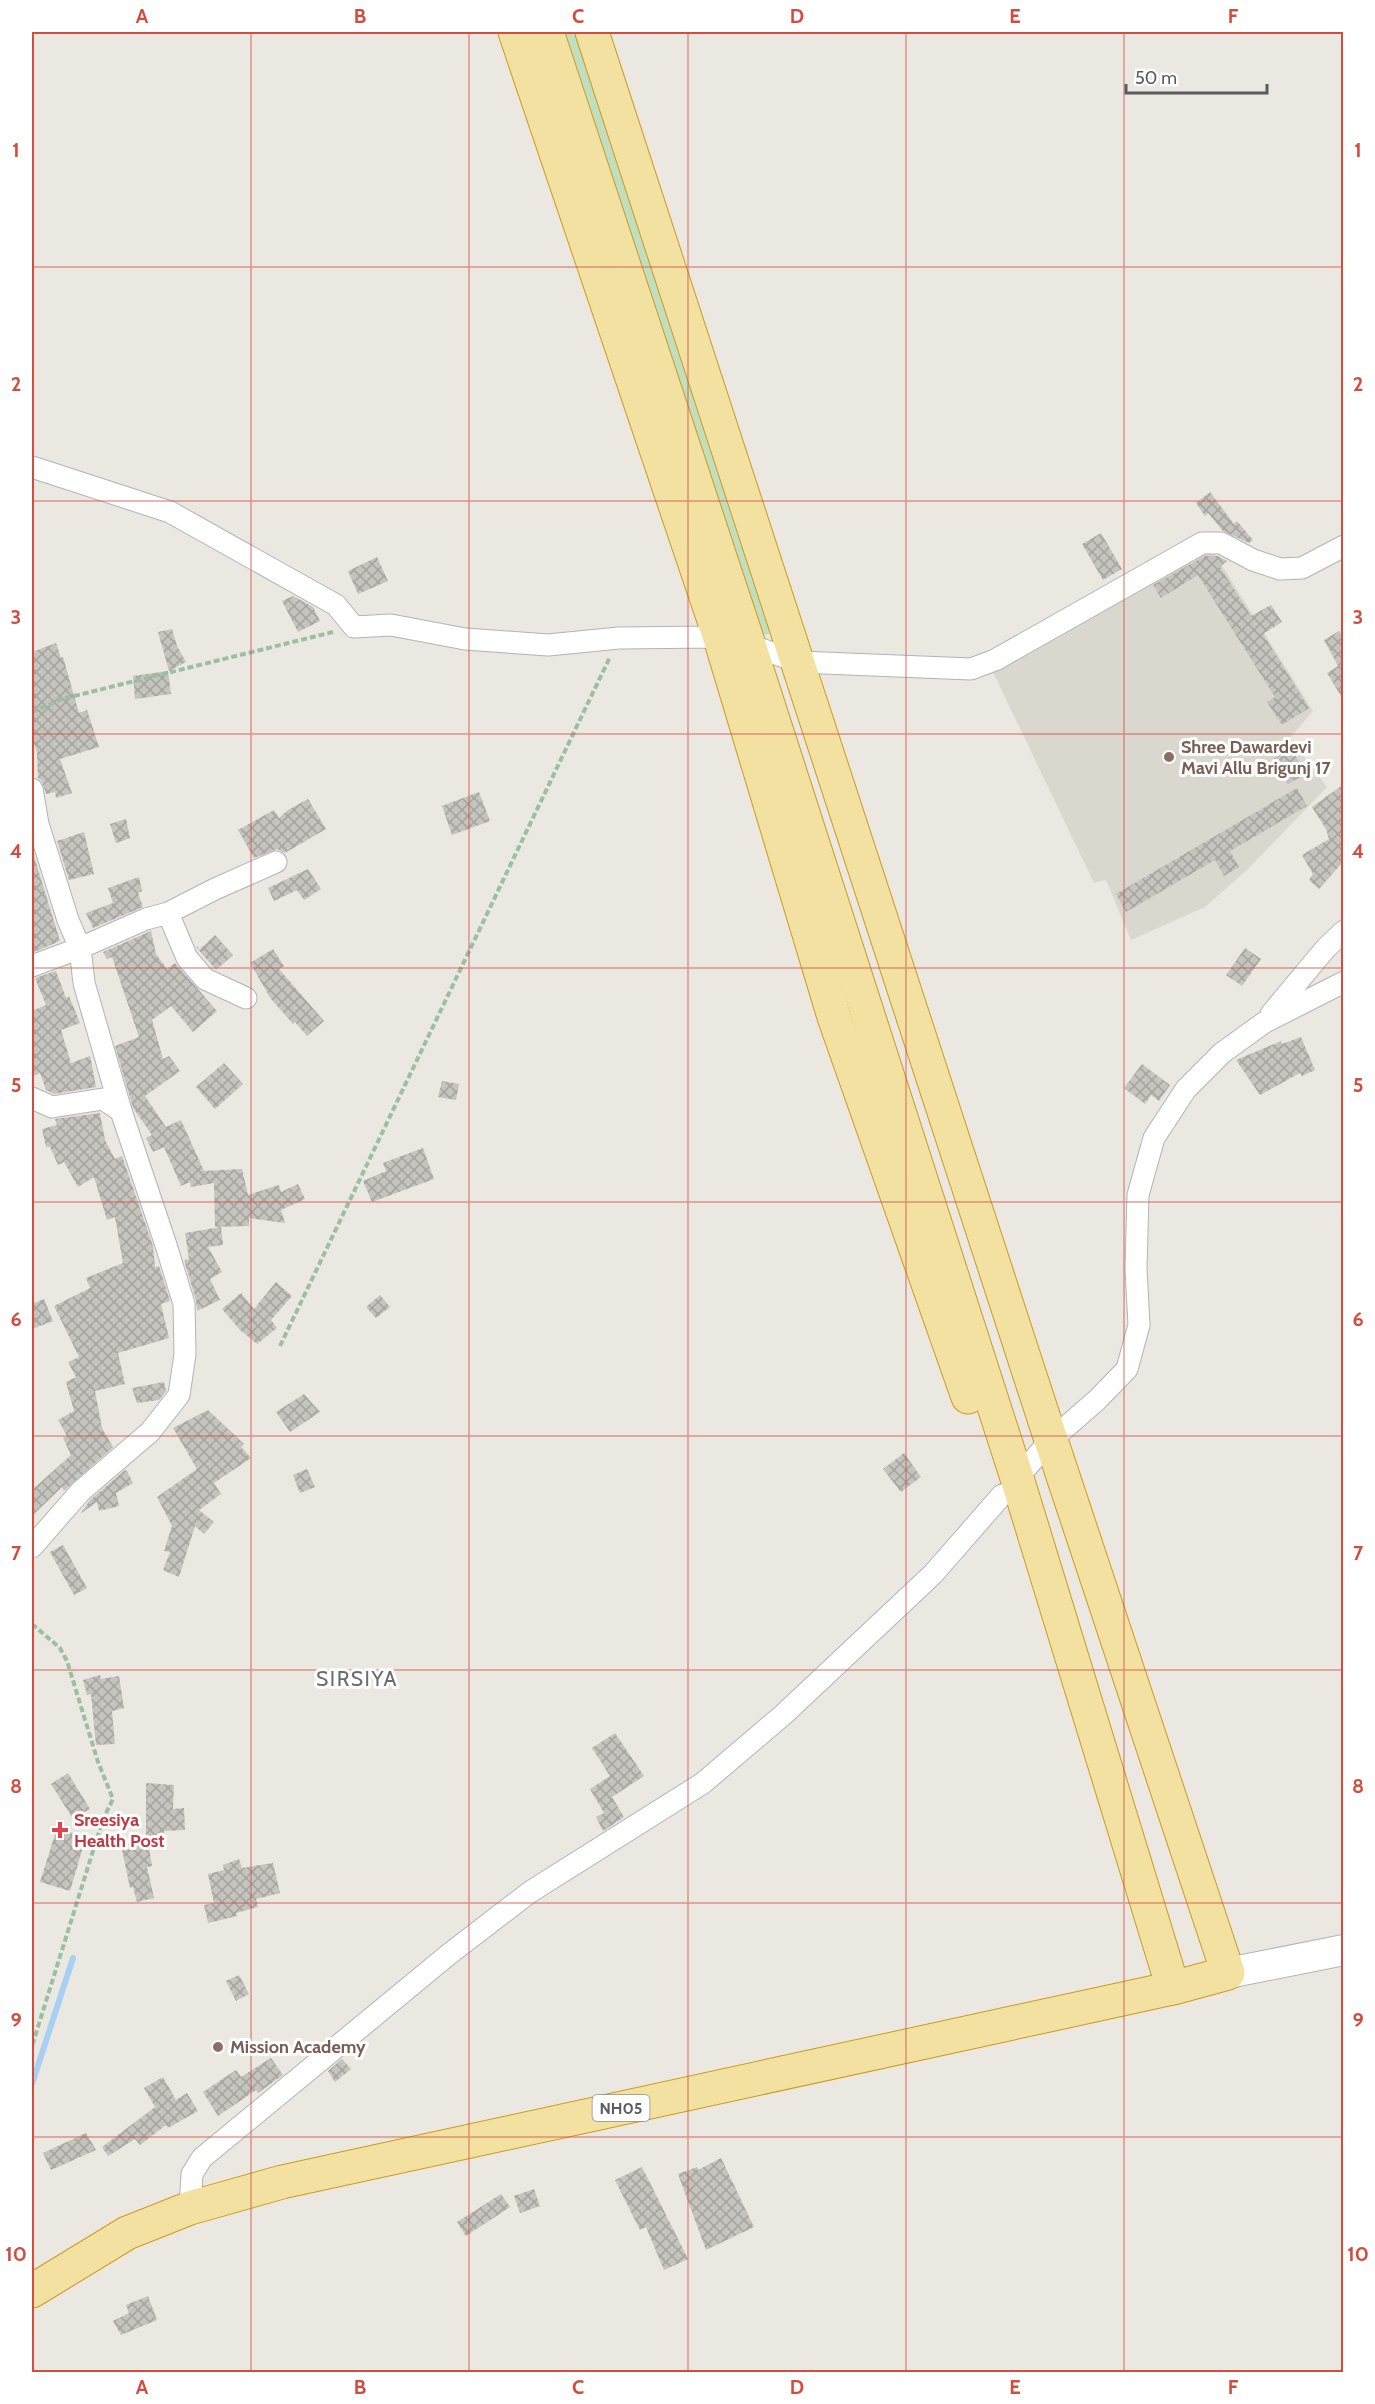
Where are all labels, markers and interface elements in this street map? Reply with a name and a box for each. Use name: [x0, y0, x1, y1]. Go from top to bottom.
text: A: [136, 4, 149, 28]
text: B: [354, 4, 366, 28]
text: C: [572, 4, 584, 28]
text: D: [790, 4, 804, 28]
text: E: [1009, 4, 1021, 28]
text: F: [1228, 4, 1239, 28]
scale bar: [1126, 57, 1267, 95]
text: 50 m: [1135, 67, 1177, 89]
text: 1: [12, 138, 20, 162]
text: 1: [1354, 138, 1362, 162]
text: 2: [11, 372, 21, 396]
text: 2: [1353, 372, 1363, 396]
text: 3: [11, 605, 21, 629]
text: 3: [1353, 605, 1363, 629]
place label: Shree Dawardevi Mavi Allu Brigunj 17: [1181, 736, 1332, 779]
marker: Shree Dawardevi Mavi Allu Brigunj 17: [1162, 750, 1176, 764]
text: 4: [10, 839, 22, 863]
text: 4: [1352, 839, 1364, 863]
text: 5: [11, 1073, 21, 1097]
text: 5: [1353, 1073, 1363, 1097]
text: 6: [10, 1307, 22, 1331]
text: 6: [1352, 1307, 1364, 1331]
text: 7: [11, 1541, 22, 1565]
text: 7: [1353, 1541, 1364, 1565]
district label: SIRSIYA: [316, 1666, 398, 1691]
text: 8: [10, 1774, 22, 1798]
text: 8: [1352, 1774, 1364, 1798]
place label: Sreesiya Health Post: [74, 1809, 165, 1852]
marker: Sreesiya Health Post: [51, 1821, 69, 1839]
text: 9: [10, 2008, 22, 2032]
text: 9: [1352, 2008, 1364, 2032]
place label: Mission Academy: [230, 2036, 366, 2058]
marker: Mission Academy: [211, 2040, 225, 2054]
road number: NH05: [592, 2095, 650, 2121]
text: 10: [5, 2242, 27, 2266]
text: 10: [1347, 2242, 1369, 2266]
text: A: [136, 2375, 149, 2399]
text: B: [354, 2375, 366, 2399]
text: C: [572, 2375, 584, 2399]
text: D: [790, 2375, 804, 2399]
text: E: [1009, 2375, 1021, 2399]
text: F: [1228, 2375, 1239, 2399]

